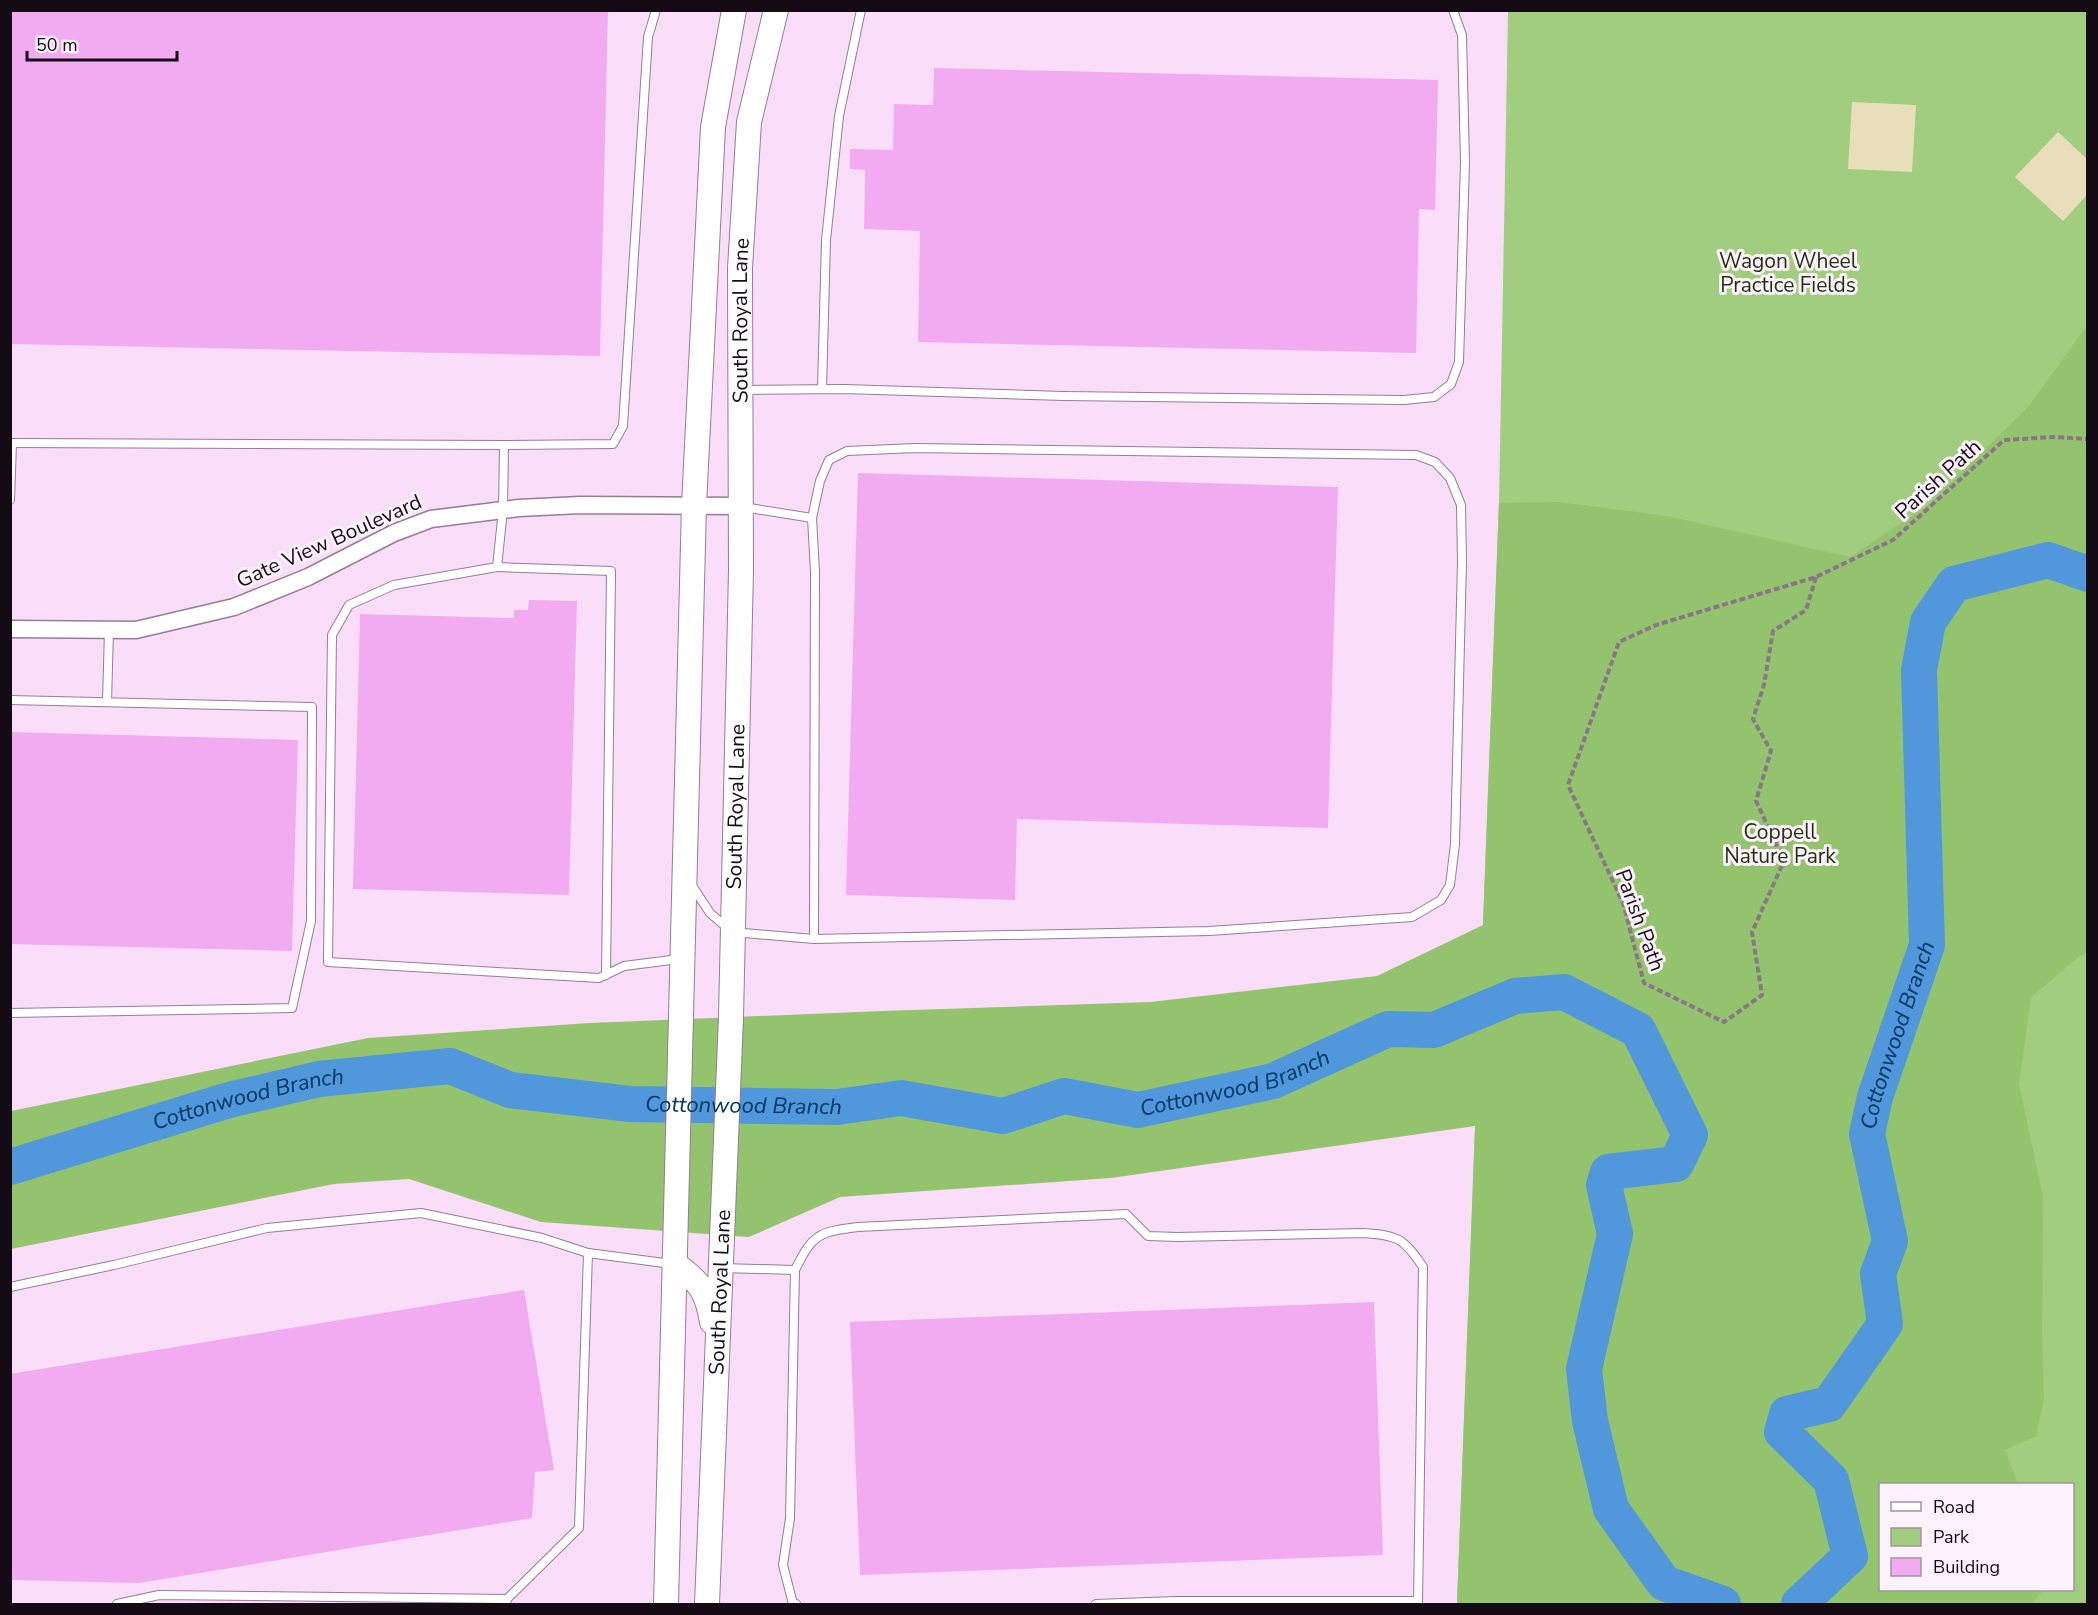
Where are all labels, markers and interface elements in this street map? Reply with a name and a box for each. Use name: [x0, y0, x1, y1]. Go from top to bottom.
scale bar: [27, 24, 177, 62]
text: 50 m: [36, 33, 78, 57]
street label: South Royal Lane: [726, 237, 756, 403]
park label: Wagon Wheel Practice Fields: [1719, 247, 1858, 299]
street label: Parish Path: [1889, 433, 1987, 525]
street label: Gate View Boulevard: [232, 488, 426, 594]
street label: South Royal Lane: [720, 724, 752, 890]
park label: Coppell Nature Park: [1724, 818, 1836, 870]
street label: Parish Path: [1609, 865, 1671, 975]
water label: Cottonwood Branch: [1853, 937, 1942, 1132]
water label: Cottonwood Branch: [1137, 1042, 1335, 1124]
water label: Cottonwood Branch: [149, 1062, 345, 1138]
water label: Cottonwood Branch: [645, 1089, 842, 1122]
street label: South Royal Lane: [702, 1209, 737, 1375]
legend: [1879, 1483, 2074, 1591]
text: Road: [1933, 1495, 1975, 1519]
text: Park: [1933, 1525, 1970, 1549]
text: Building: [1933, 1555, 2000, 1579]

